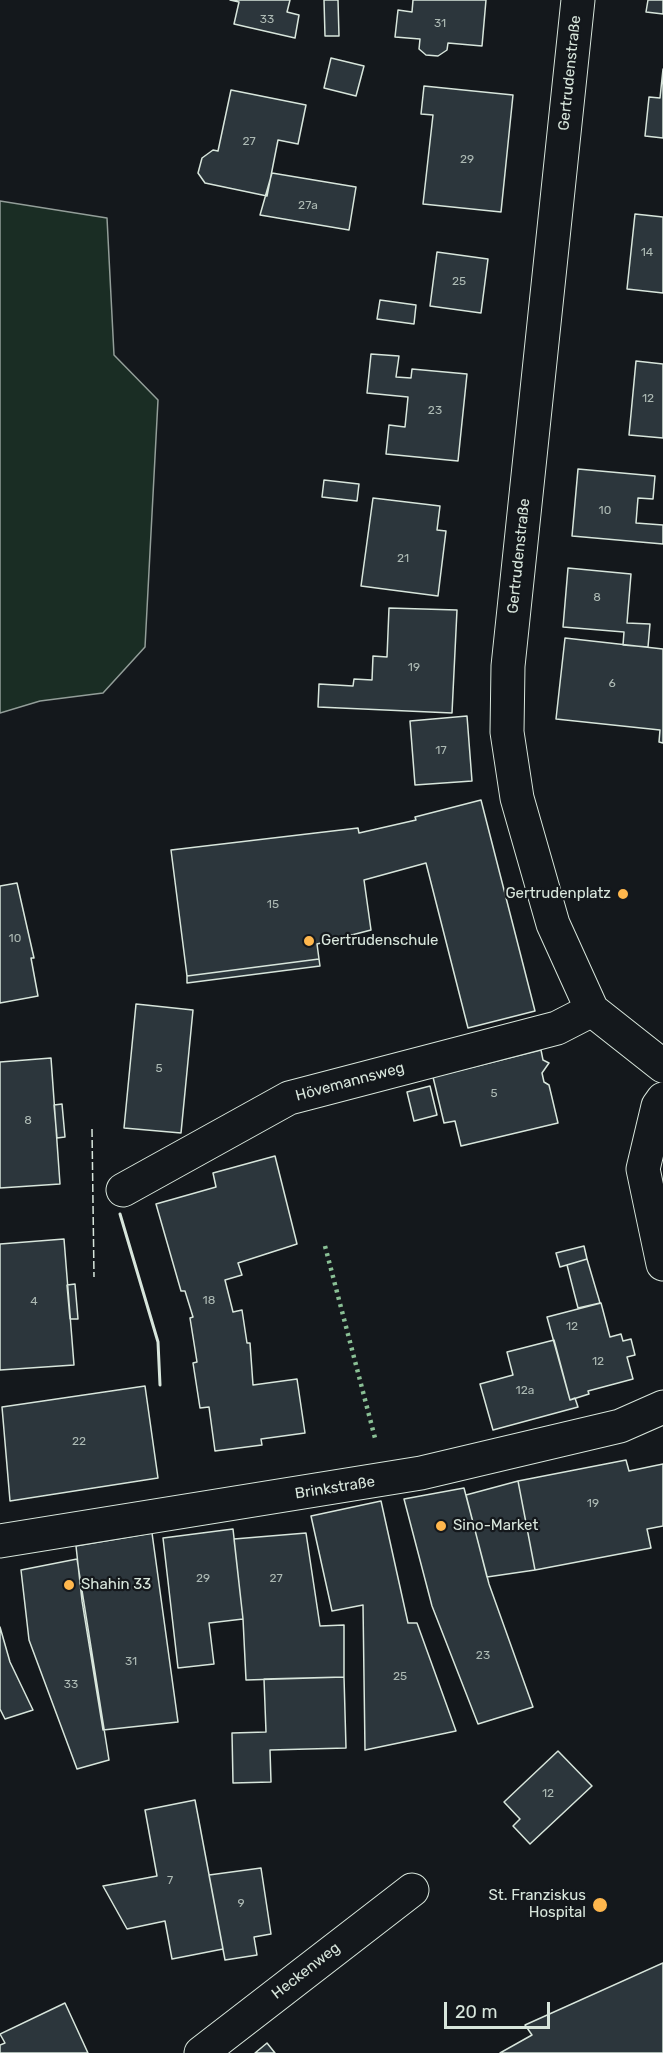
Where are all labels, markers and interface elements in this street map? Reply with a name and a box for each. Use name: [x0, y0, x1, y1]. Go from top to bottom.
house number: 33: [260, 13, 274, 27]
street label: Gertrudenstraße: [555, 14, 585, 132]
house number: 31: [434, 17, 446, 31]
house number: 27: [242, 135, 256, 149]
house number: 29: [460, 153, 474, 167]
house number: 27a: [298, 199, 318, 213]
house number: 14: [641, 246, 653, 260]
house number: 25: [452, 275, 466, 289]
house number: 12: [642, 392, 654, 406]
house number: 23: [428, 404, 442, 418]
street label: Gertrudenstraße: [504, 497, 534, 615]
house number: 10: [599, 504, 611, 518]
house number: 21: [397, 552, 409, 566]
house number: 8: [593, 591, 601, 605]
house number: 19: [408, 661, 420, 675]
house number: 6: [608, 677, 616, 691]
house number: 17: [435, 744, 447, 758]
place label: Gertrudenplatz: [505, 885, 611, 903]
marker: Gertrudenplatz: [616, 887, 630, 901]
house number: 15: [267, 898, 279, 912]
house number: 10: [9, 932, 21, 946]
place label: Gertrudenschule: [321, 932, 438, 950]
marker: Gertrudenschule: [302, 934, 316, 948]
street label: Hövemannsweg: [294, 1059, 406, 1105]
house number: 5: [155, 1062, 163, 1076]
house number: 5: [490, 1087, 498, 1101]
house number: 8: [24, 1114, 32, 1128]
house number: 18: [203, 1294, 215, 1308]
house number: 4: [30, 1295, 38, 1309]
house number: 12: [566, 1320, 578, 1334]
house number: 12: [592, 1355, 604, 1369]
house number: 12a: [516, 1384, 534, 1398]
house number: 22: [72, 1435, 86, 1449]
street label: Brinkstraße: [294, 1473, 376, 1503]
house number: 19: [587, 1497, 599, 1511]
place label: Sino-Market: [453, 1517, 538, 1535]
marker: Sino-Market: [434, 1519, 448, 1533]
house number: 29: [196, 1572, 210, 1586]
house number: 27: [269, 1572, 283, 1586]
place label: Shahin 33: [81, 1576, 151, 1594]
marker: Shahin 33: [62, 1578, 76, 1592]
house number: 23: [476, 1649, 490, 1663]
house number: 31: [125, 1655, 137, 1669]
house number: 25: [393, 1670, 407, 1684]
house number: 33: [64, 1678, 78, 1692]
house number: 12: [542, 1787, 554, 1801]
house number: 7: [167, 1874, 173, 1888]
place label: St. Franziskus Hospital: [489, 1887, 586, 1922]
marker: St. Franziskus Hospital: [591, 1896, 609, 1914]
house number: 9: [237, 1897, 245, 1911]
street label: Heckenweg: [268, 1939, 344, 2003]
scale bar: [447, 1990, 554, 2028]
text: 20 m: [455, 2001, 497, 2023]

